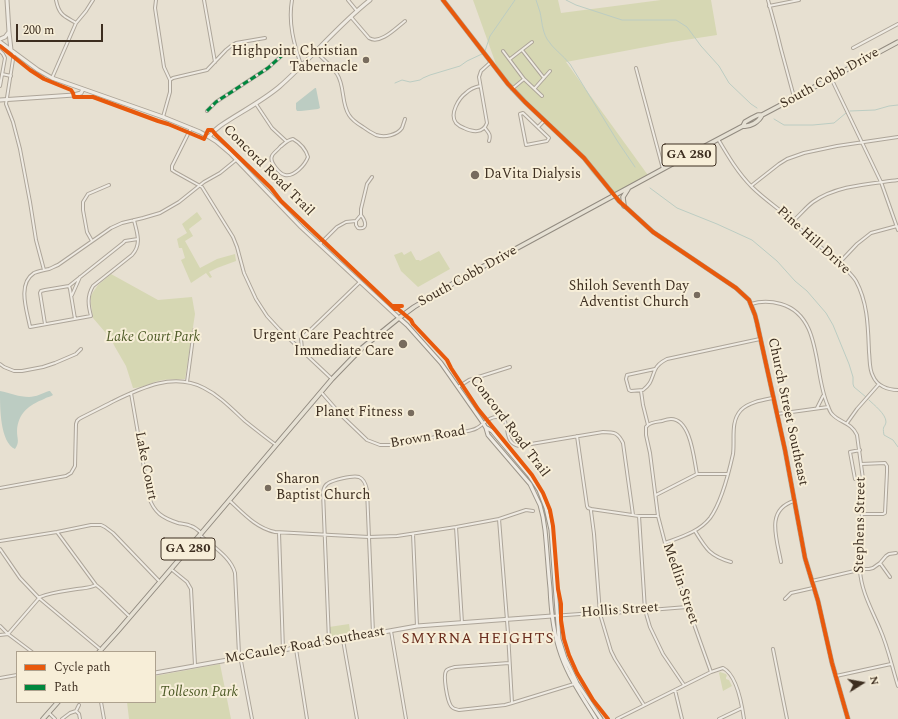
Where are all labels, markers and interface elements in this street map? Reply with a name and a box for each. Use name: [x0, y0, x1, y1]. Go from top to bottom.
scale bar: [18, 16, 105, 42]
text: 200 m: [23, 21, 54, 40]
place label: Highpoint Christian Tabernacle: [232, 44, 358, 76]
street label: South Cobb Drive: [777, 45, 883, 113]
marker: Highpoint Christian Tabernacle: [361, 55, 371, 65]
street label: Concord Road Trail: [219, 122, 317, 220]
road number: GA 280: [662, 144, 716, 166]
place label: DaVita Dialysis: [484, 167, 581, 183]
marker: DaVita Dialysis: [469, 169, 481, 181]
street label: Pine Hill Drive: [773, 203, 853, 279]
street label: South Cobb Drive: [415, 243, 521, 311]
place label: Shiloh Seventh Day Adventist Church: [569, 279, 689, 312]
marker: Shiloh Seventh Day Adventist Church: [692, 290, 702, 300]
place label: Urgent Care Peachtree Immediate Care: [252, 328, 394, 360]
park label: Lake Court Park: [106, 330, 200, 346]
street label: Church Street Southeast: [763, 336, 811, 488]
marker: Urgent Care Peachtree Immediate Care: [397, 338, 409, 350]
street label: Concord Road Trail: [466, 373, 552, 481]
place label: Planet Fitness: [315, 405, 403, 421]
marker: Planet Fitness: [406, 408, 416, 418]
street label: Brown Road: [389, 423, 467, 453]
street label: Lake Court: [130, 430, 160, 502]
place label: Sharon Baptist Church: [276, 472, 370, 504]
street label: Stephens Street: [852, 477, 870, 573]
marker: Sharon Baptist Church: [263, 483, 273, 493]
road number: GA 280: [161, 538, 215, 560]
street label: Medlin Street: [658, 541, 702, 627]
street label: Hollis Street: [581, 600, 659, 622]
street label: McCauley Road Southeast: [224, 624, 386, 668]
district label: SMYRNA HEIGHTS: [401, 631, 555, 649]
legend: [16, 651, 156, 703]
text: Cycle path: [54, 658, 111, 677]
north arrow: [842, 663, 882, 703]
text: N: [865, 675, 883, 687]
text: Path: [54, 678, 79, 697]
park label: Tolleson Park: [160, 685, 238, 701]

